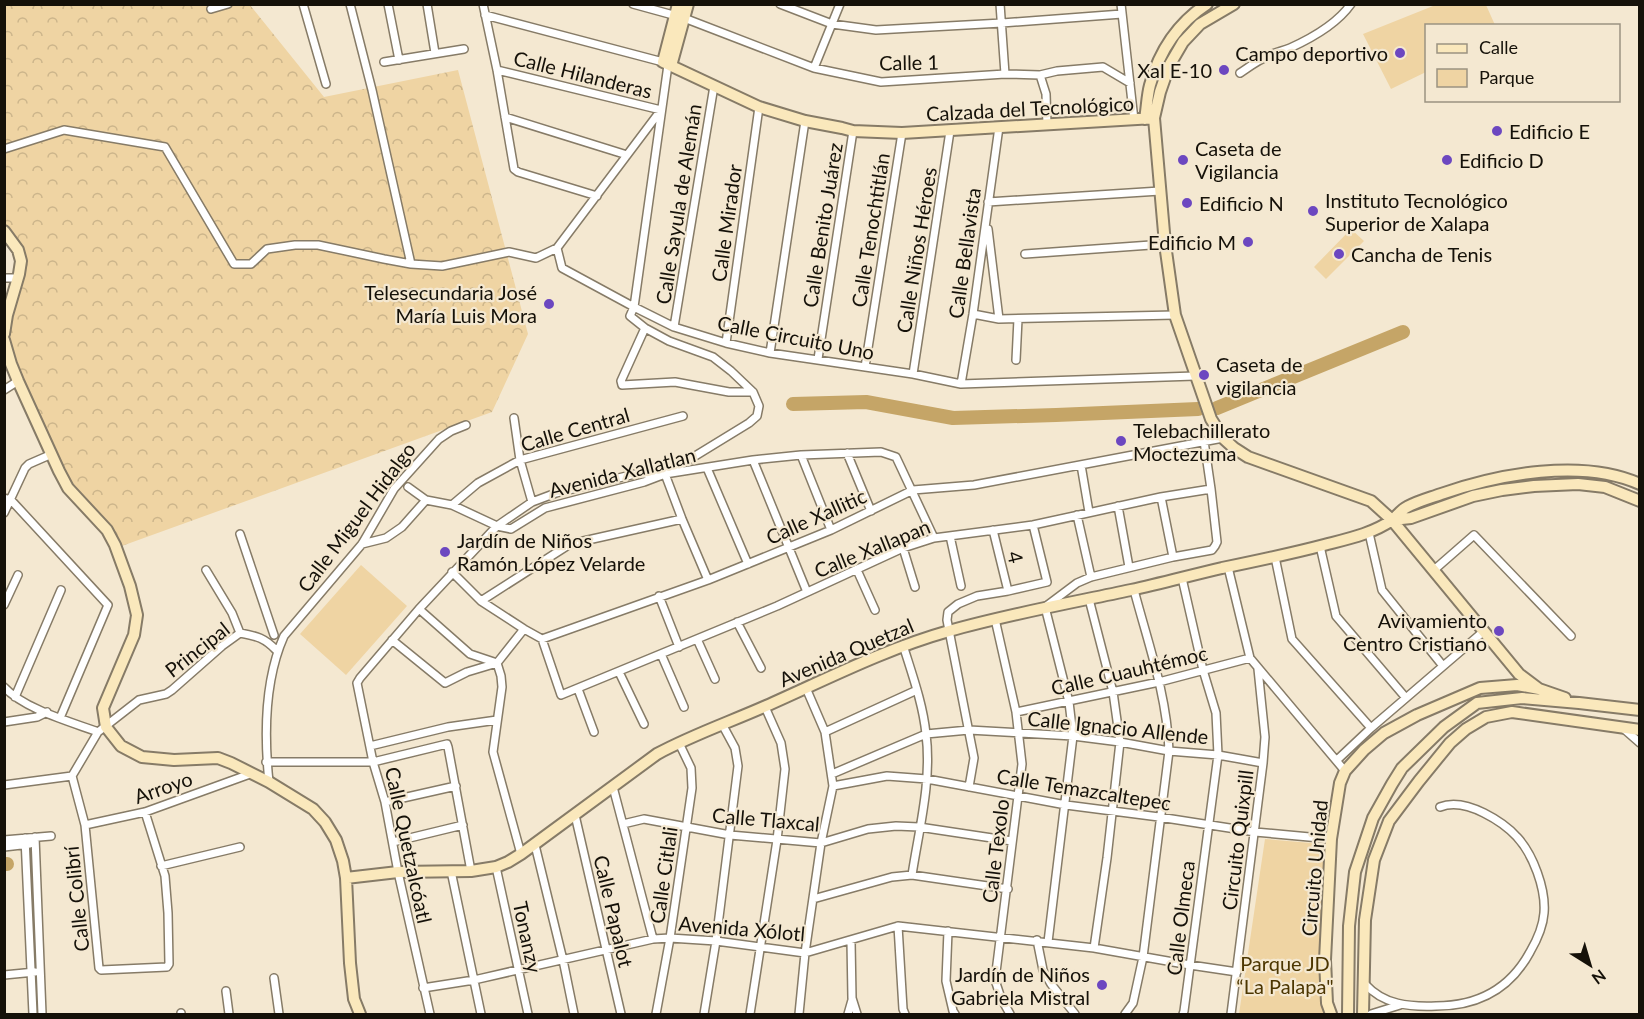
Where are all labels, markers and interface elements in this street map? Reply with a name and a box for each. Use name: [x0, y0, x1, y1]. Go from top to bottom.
legend: [1425, 24, 1620, 102]
text: Calle: [1479, 36, 1518, 58]
place label: Campo deportivo: [1235, 41, 1388, 65]
street label: Calle Hilanderas: [511, 45, 655, 103]
marker: Campo deportivo: [1393, 46, 1407, 60]
street label: Calle 1: [879, 49, 939, 75]
place label: Xal E-10: [1137, 58, 1212, 82]
marker: Xal E-10: [1217, 63, 1231, 77]
text: Parque: [1479, 66, 1534, 88]
street label: Calzada del Tecnológico: [925, 91, 1135, 125]
street label: Calle Sayula de Alemán: [650, 102, 706, 306]
place label: Edificio E: [1509, 119, 1590, 143]
marker: Edificio E: [1490, 124, 1504, 138]
place label: Caseta de Vigilancia: [1195, 136, 1281, 183]
street label: Calle Benito Juárez: [797, 141, 847, 309]
place label: Edificio D: [1459, 148, 1544, 172]
street label: Calle Tenochtitlán: [846, 151, 894, 309]
marker: Caseta de Vigilancia: [1176, 153, 1190, 167]
marker: Edificio D: [1440, 153, 1454, 167]
street label: Calle Mirador: [706, 162, 746, 283]
street label: Calle Niños Héroes: [891, 165, 941, 335]
street label: Calle Bellavista: [943, 186, 985, 320]
place label: Instituto Tecnológico Superior de Xalapa: [1325, 188, 1508, 235]
place label: Edificio N: [1199, 191, 1284, 215]
marker: Edificio N: [1180, 196, 1194, 210]
marker: Instituto Tecnológico Superior de Xalapa: [1306, 204, 1320, 218]
place label: Edificio M: [1148, 230, 1236, 254]
marker: Edificio M: [1241, 235, 1255, 249]
place label: Cancha de Tenis: [1351, 242, 1492, 266]
marker: Cancha de Tenis: [1332, 247, 1346, 261]
place label: Telesecundaria José María Luis Mora: [364, 280, 537, 327]
marker: Telesecundaria José María Luis Mora: [542, 297, 556, 311]
street label: Calle Circuito Uno: [715, 310, 877, 364]
place label: Caseta de vigilancia: [1216, 352, 1302, 399]
marker: Caseta de vigilancia: [1197, 368, 1211, 382]
street label: Calle Central: [518, 402, 632, 456]
place label: Telebachillerato Moctezuma: [1133, 418, 1270, 465]
marker: Telebachillerato Moctezuma: [1114, 434, 1128, 448]
street label: Calle Miguel Hidalgo: [292, 438, 420, 596]
street label: Avenida Xallatlan: [546, 442, 698, 502]
street label: Calle Xallitic: [762, 483, 870, 549]
street label: Calle Xallapan: [811, 514, 933, 582]
place label: Jardín de Niños Ramón López Velarde: [457, 528, 645, 575]
marker: Jardín de Niños Ramón López Velarde: [438, 545, 452, 559]
street label: 4: [1003, 548, 1029, 566]
place label: Avivamiento Centro Cristiano: [1343, 608, 1487, 655]
street label: Avenida Quetzal: [775, 613, 917, 691]
street label: Principal: [160, 616, 234, 682]
marker: Avivamiento Centro Cristiano: [1492, 624, 1506, 638]
street label: Calle Cuauhtémoc: [1048, 640, 1210, 700]
street label: Calle Ignacio Allende: [1026, 706, 1210, 748]
street label: Calle Temazcaltepec: [995, 763, 1173, 815]
street label: Calle Quetzalcóatl: [381, 765, 437, 925]
street label: Arroyo: [131, 766, 195, 808]
street label: Circuito Quixpill: [1216, 768, 1258, 912]
street label: Calle Texolo: [977, 798, 1013, 904]
street label: Circuito Unidad: [1296, 799, 1332, 937]
street label: Calle Tlaxcal: [711, 802, 821, 836]
street label: Calle Citlali: [644, 825, 682, 925]
street label: Calle Colibrí: [58, 844, 93, 953]
street label: Calle Papalot: [589, 853, 639, 969]
street label: Calle Olmeca: [1161, 859, 1199, 977]
street label: Tonanzy: [509, 899, 547, 976]
street label: Avenida Xólotl: [678, 911, 806, 945]
north arrow: [1560, 935, 1620, 995]
park label: Parque JD “La Palapa": [1236, 951, 1334, 998]
place label: Jardín de Niños Gabriela Mistral: [951, 962, 1090, 1009]
text: N: [1589, 966, 1610, 989]
marker: Jardín de Niños Gabriela Mistral: [1095, 978, 1109, 992]

